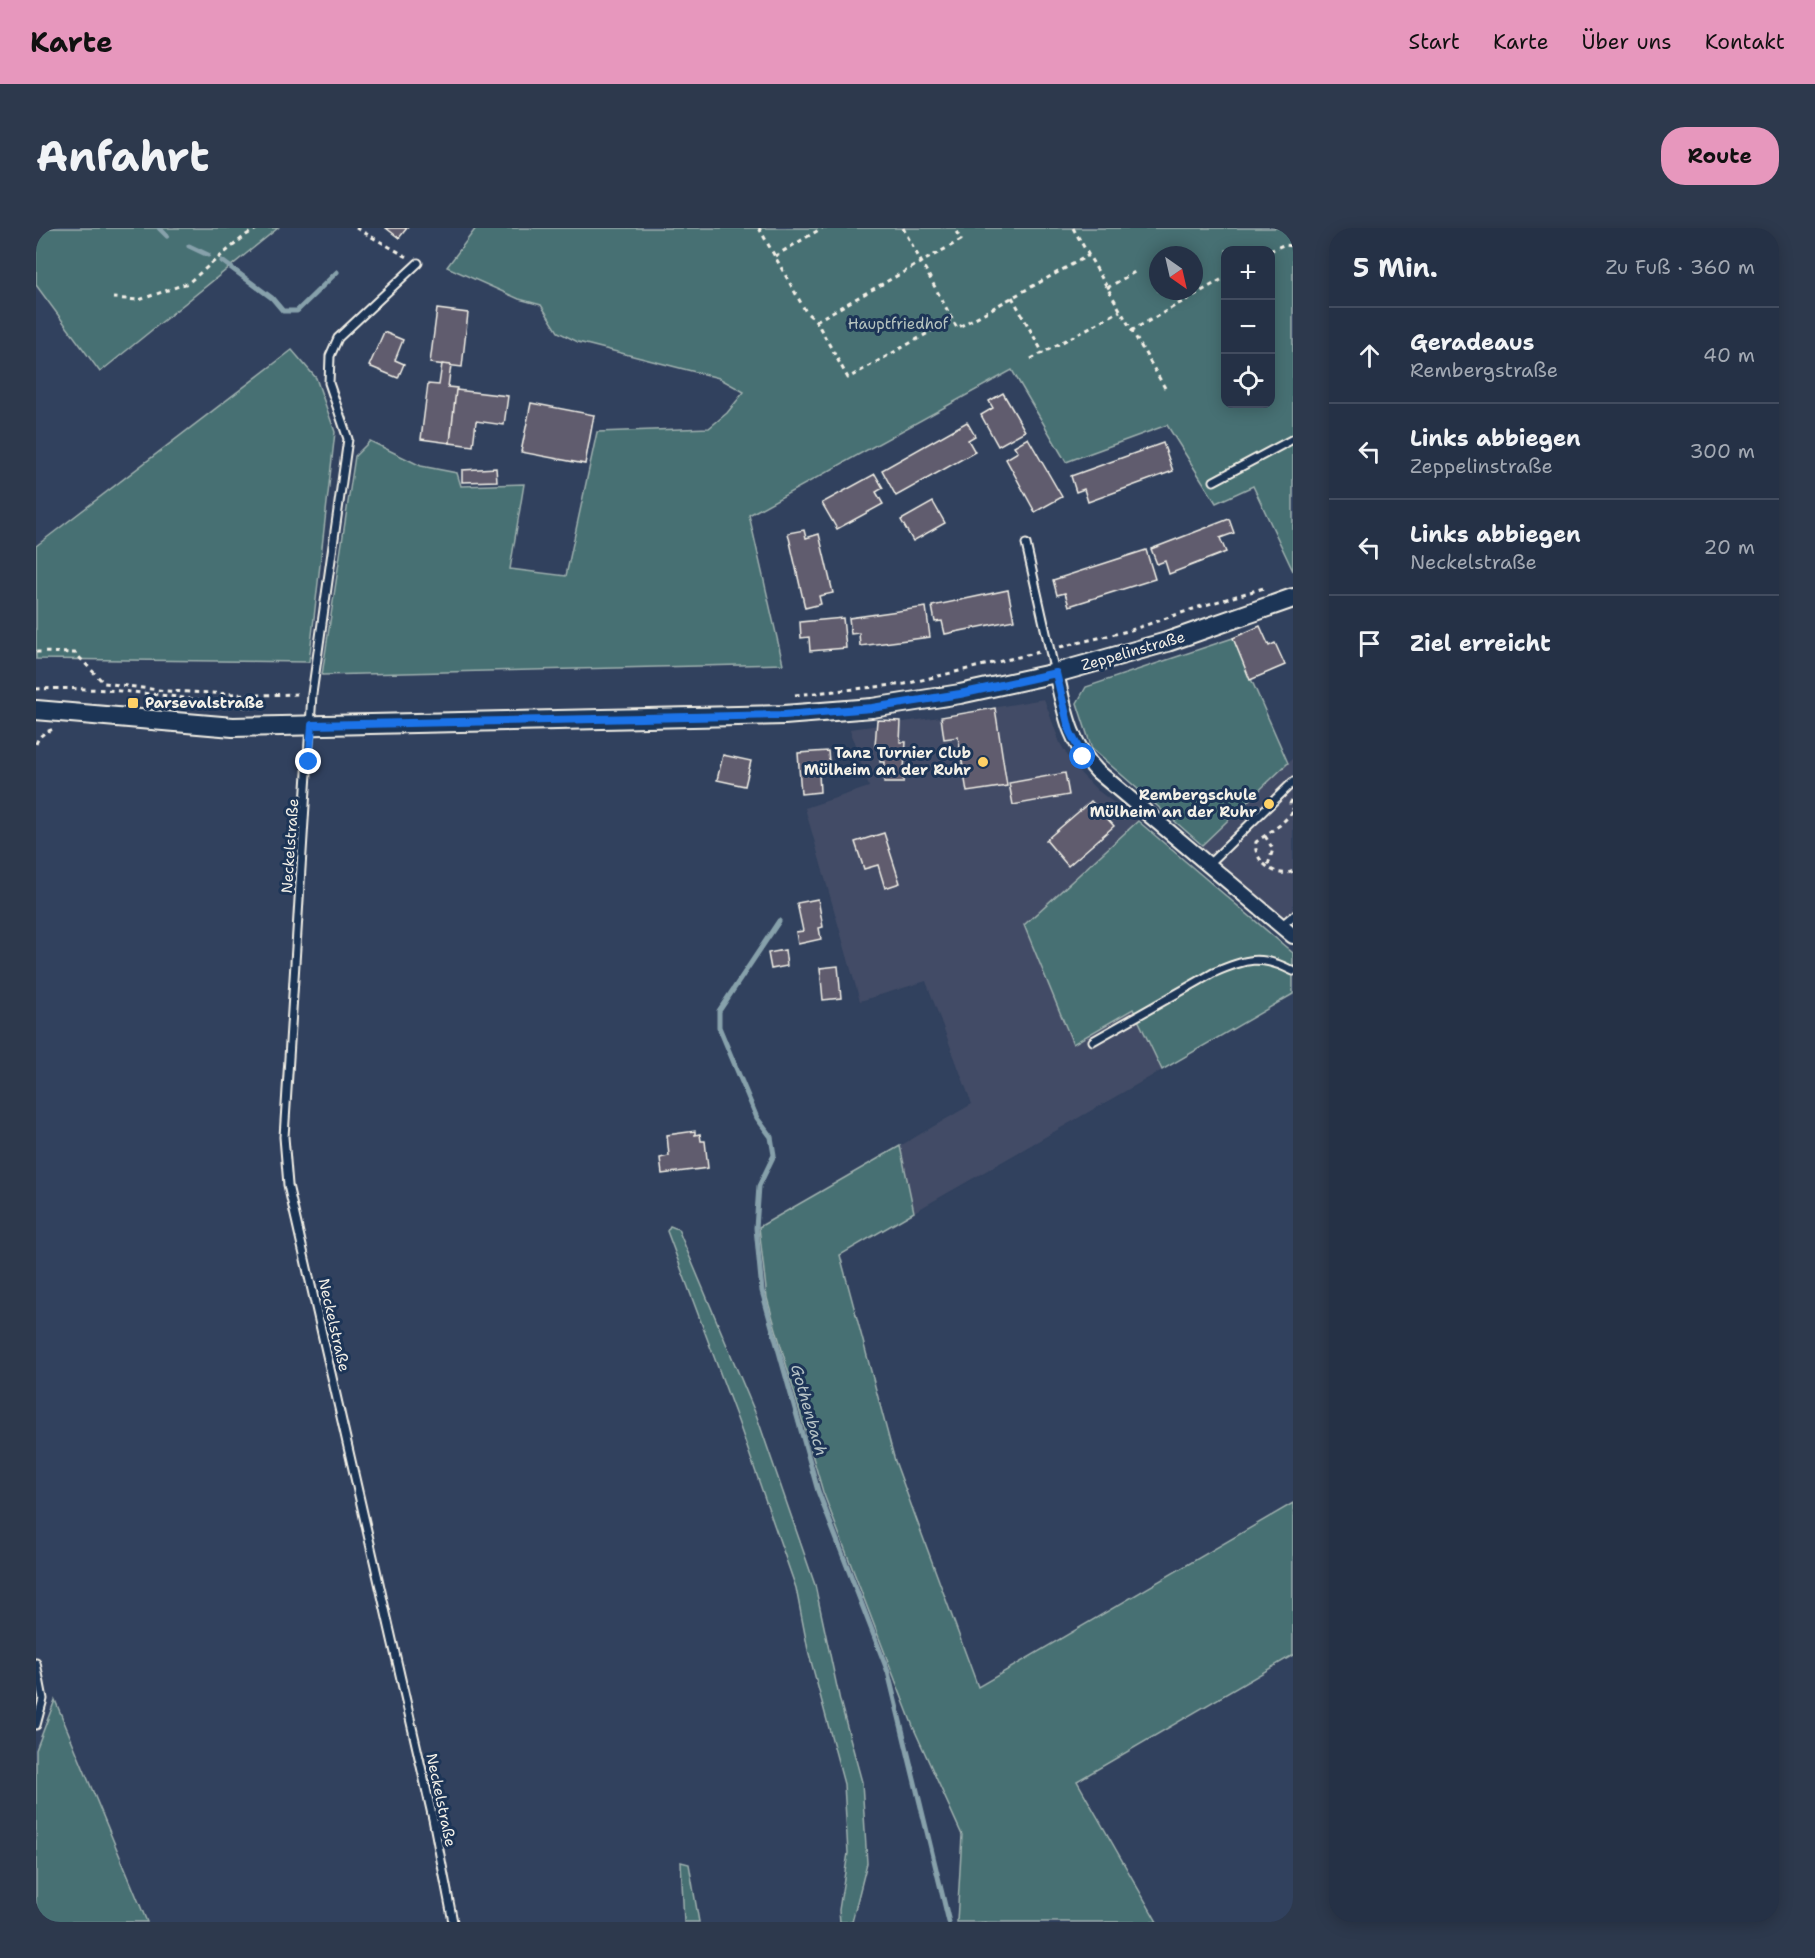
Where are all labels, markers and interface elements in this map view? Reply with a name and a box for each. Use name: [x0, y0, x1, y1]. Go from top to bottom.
text: Karte: [30, 23, 113, 61]
text: Start: [1409, 28, 1460, 56]
text: Karte: [1493, 28, 1549, 56]
text: Über uns: [1582, 28, 1672, 56]
text: Kontakt: [1705, 28, 1785, 56]
button: Route: [1661, 127, 1779, 185]
text: Anfahrt: [36, 128, 209, 184]
north arrow: [1149, 246, 1203, 300]
map controls: [1221, 246, 1275, 408]
button: +: [1221, 246, 1275, 300]
text: 5 Min.: [1353, 250, 1438, 285]
text: Zu Fuß · 360 m: [1605, 254, 1755, 280]
button: −: [1221, 300, 1275, 354]
park label: Hauptfriedhof: [848, 314, 949, 334]
text: Geradeaus: [1410, 328, 1534, 357]
icon: ahead: [1353, 339, 1386, 372]
text: 40 m: [1703, 342, 1755, 368]
button: locate: [1221, 354, 1275, 408]
text: Rembergstraße: [1410, 357, 1558, 383]
text: Links abbiegen: [1410, 424, 1581, 453]
icon: left: [1353, 435, 1386, 468]
text: 300 m: [1689, 438, 1755, 464]
text: Zeppelinstraße: [1410, 453, 1553, 479]
text: Links abbiegen: [1410, 520, 1581, 549]
icon: left: [1353, 531, 1386, 564]
text: 20 m: [1704, 534, 1755, 560]
text: Neckelstraße: [1410, 549, 1537, 575]
street label: Zeppelinstraße: [1079, 627, 1187, 675]
icon: arrive: [1353, 627, 1386, 660]
text: Ziel erreicht: [1410, 629, 1551, 658]
place label: Parsevalstraße: [145, 693, 264, 713]
marker: Parsevalstraße: [126, 696, 140, 710]
place label: Tanz Turnier Club Mülheim an der Ruhr: [804, 743, 971, 780]
route start: [1069, 743, 1095, 769]
route end: [295, 748, 321, 774]
marker: Tanz Turnier Club Mülheim an der Ruhr: [976, 755, 990, 769]
place label: Rembergschule Mülheim an der Ruhr: [1090, 785, 1257, 822]
marker: Rembergschule Mülheim an der Ruhr: [1262, 797, 1276, 811]
street label: Neckelstraße: [277, 798, 303, 894]
street label: Neckelstraße: [314, 1276, 354, 1374]
water label: Gothenbach: [786, 1362, 832, 1458]
street label: Neckelstraße: [421, 1751, 461, 1849]

